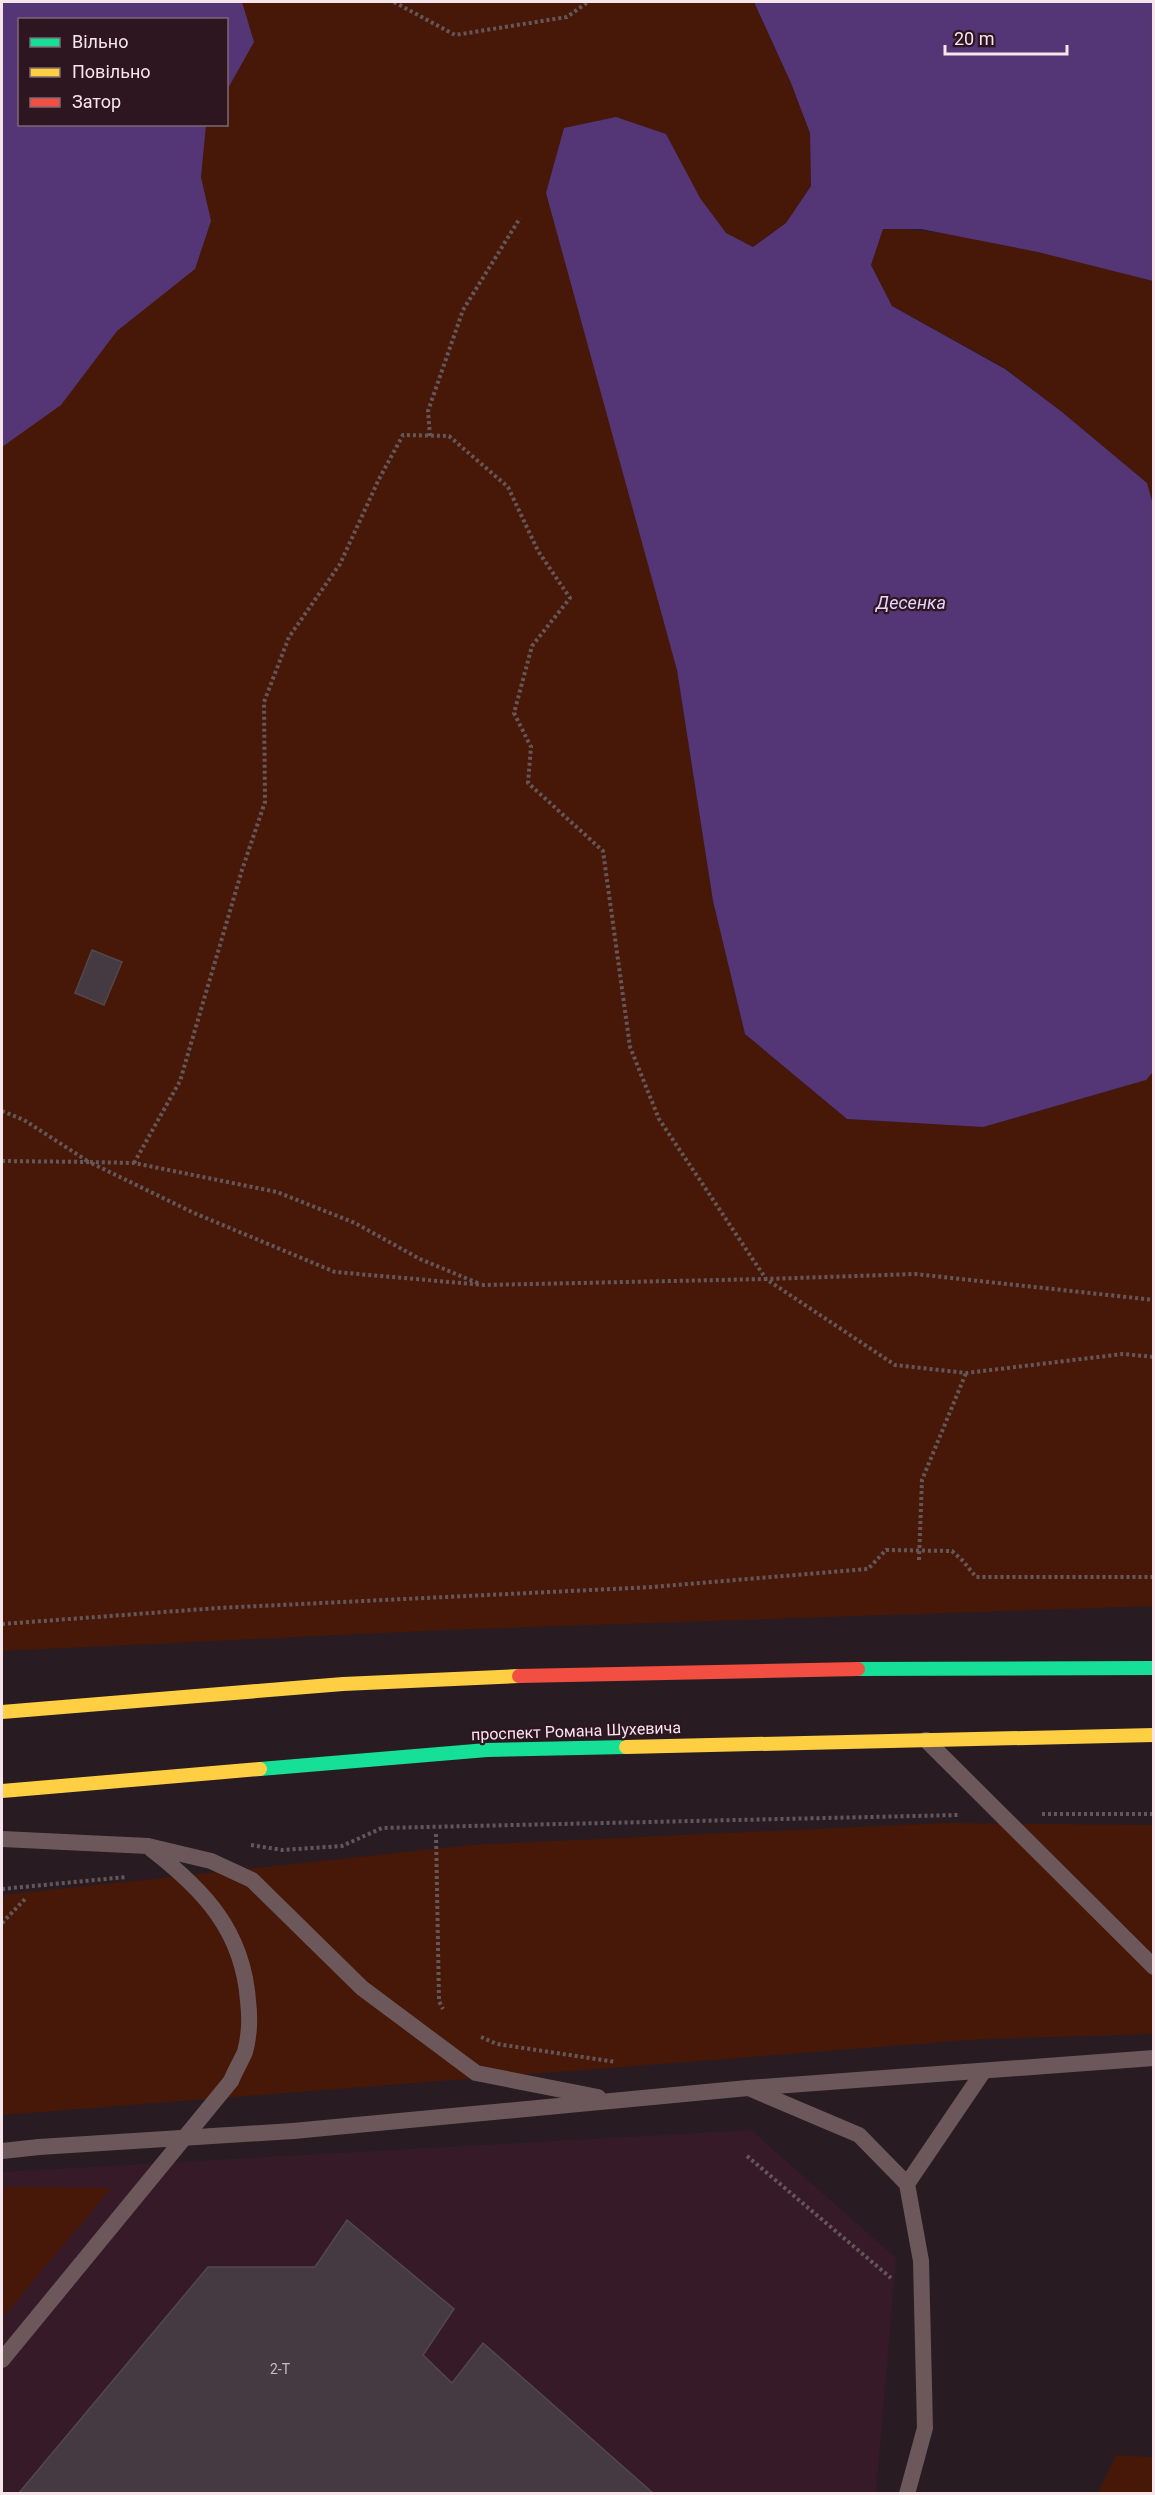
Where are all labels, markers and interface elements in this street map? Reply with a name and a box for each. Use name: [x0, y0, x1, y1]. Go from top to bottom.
legend: [18, 18, 228, 126]
scale bar: [945, 18, 1066, 56]
text: 20 m: [954, 28, 994, 49]
text: Вільно: [72, 31, 128, 52]
text: Повільно: [72, 61, 151, 82]
text: Затор: [72, 91, 121, 112]
water label: Десенка: [874, 592, 946, 613]
street label: проспект Романа Шухевича: [471, 1718, 681, 1744]
house number: 2-Т: [270, 2361, 291, 2377]

